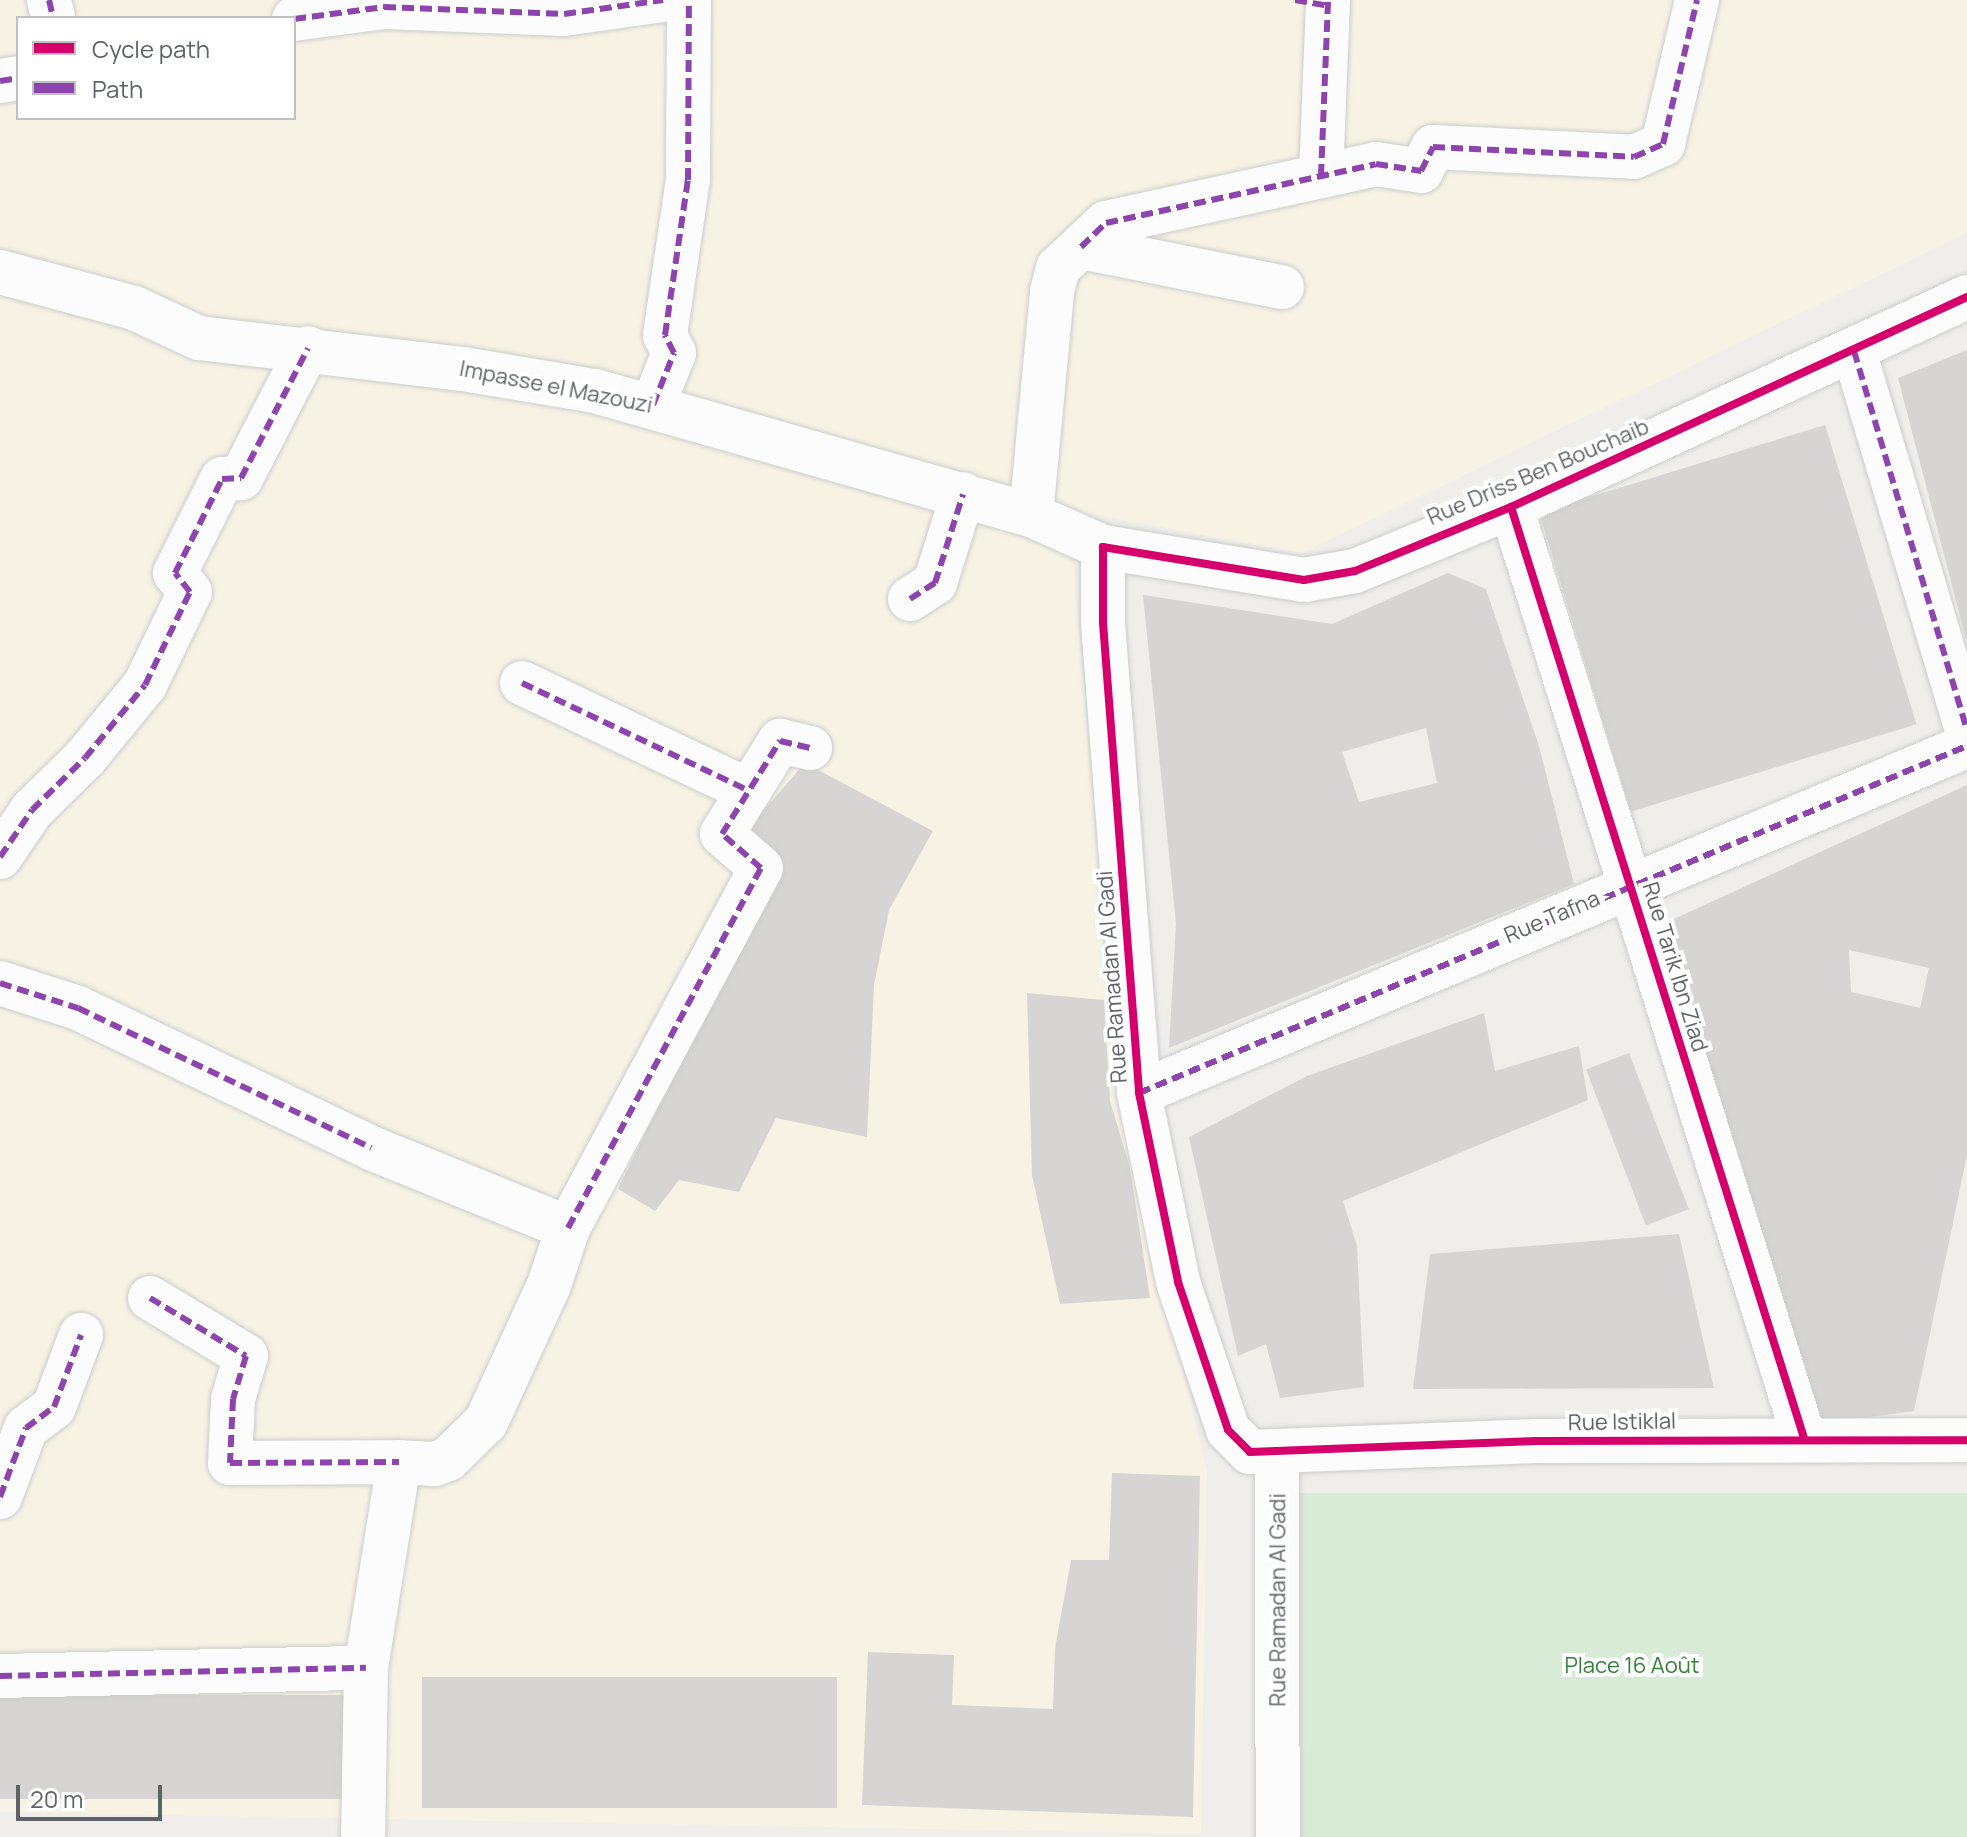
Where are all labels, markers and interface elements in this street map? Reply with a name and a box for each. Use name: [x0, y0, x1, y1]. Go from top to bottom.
legend: [16, 16, 296, 120]
text: Cycle path: [92, 32, 210, 65]
text: Path: [92, 72, 143, 105]
street label: Impasse el Mazouzi: [457, 355, 655, 419]
street label: Rue Driss Ben Bouchaib: [1423, 413, 1653, 531]
street label: Rue Ramadan Al Gadi: [1091, 870, 1133, 1084]
street label: Rue Tarik Ibn Ziad: [1637, 879, 1713, 1055]
street label: Rue Tafna: [1500, 885, 1604, 949]
street label: Rue Istiklal: [1568, 1408, 1676, 1436]
street label: Rue Ramadan Al Gadi: [1265, 1493, 1291, 1707]
park label: Place 16 Août: [1564, 1653, 1700, 1679]
scale bar: [20, 1769, 166, 1819]
text: 20 m: [30, 1782, 83, 1815]

